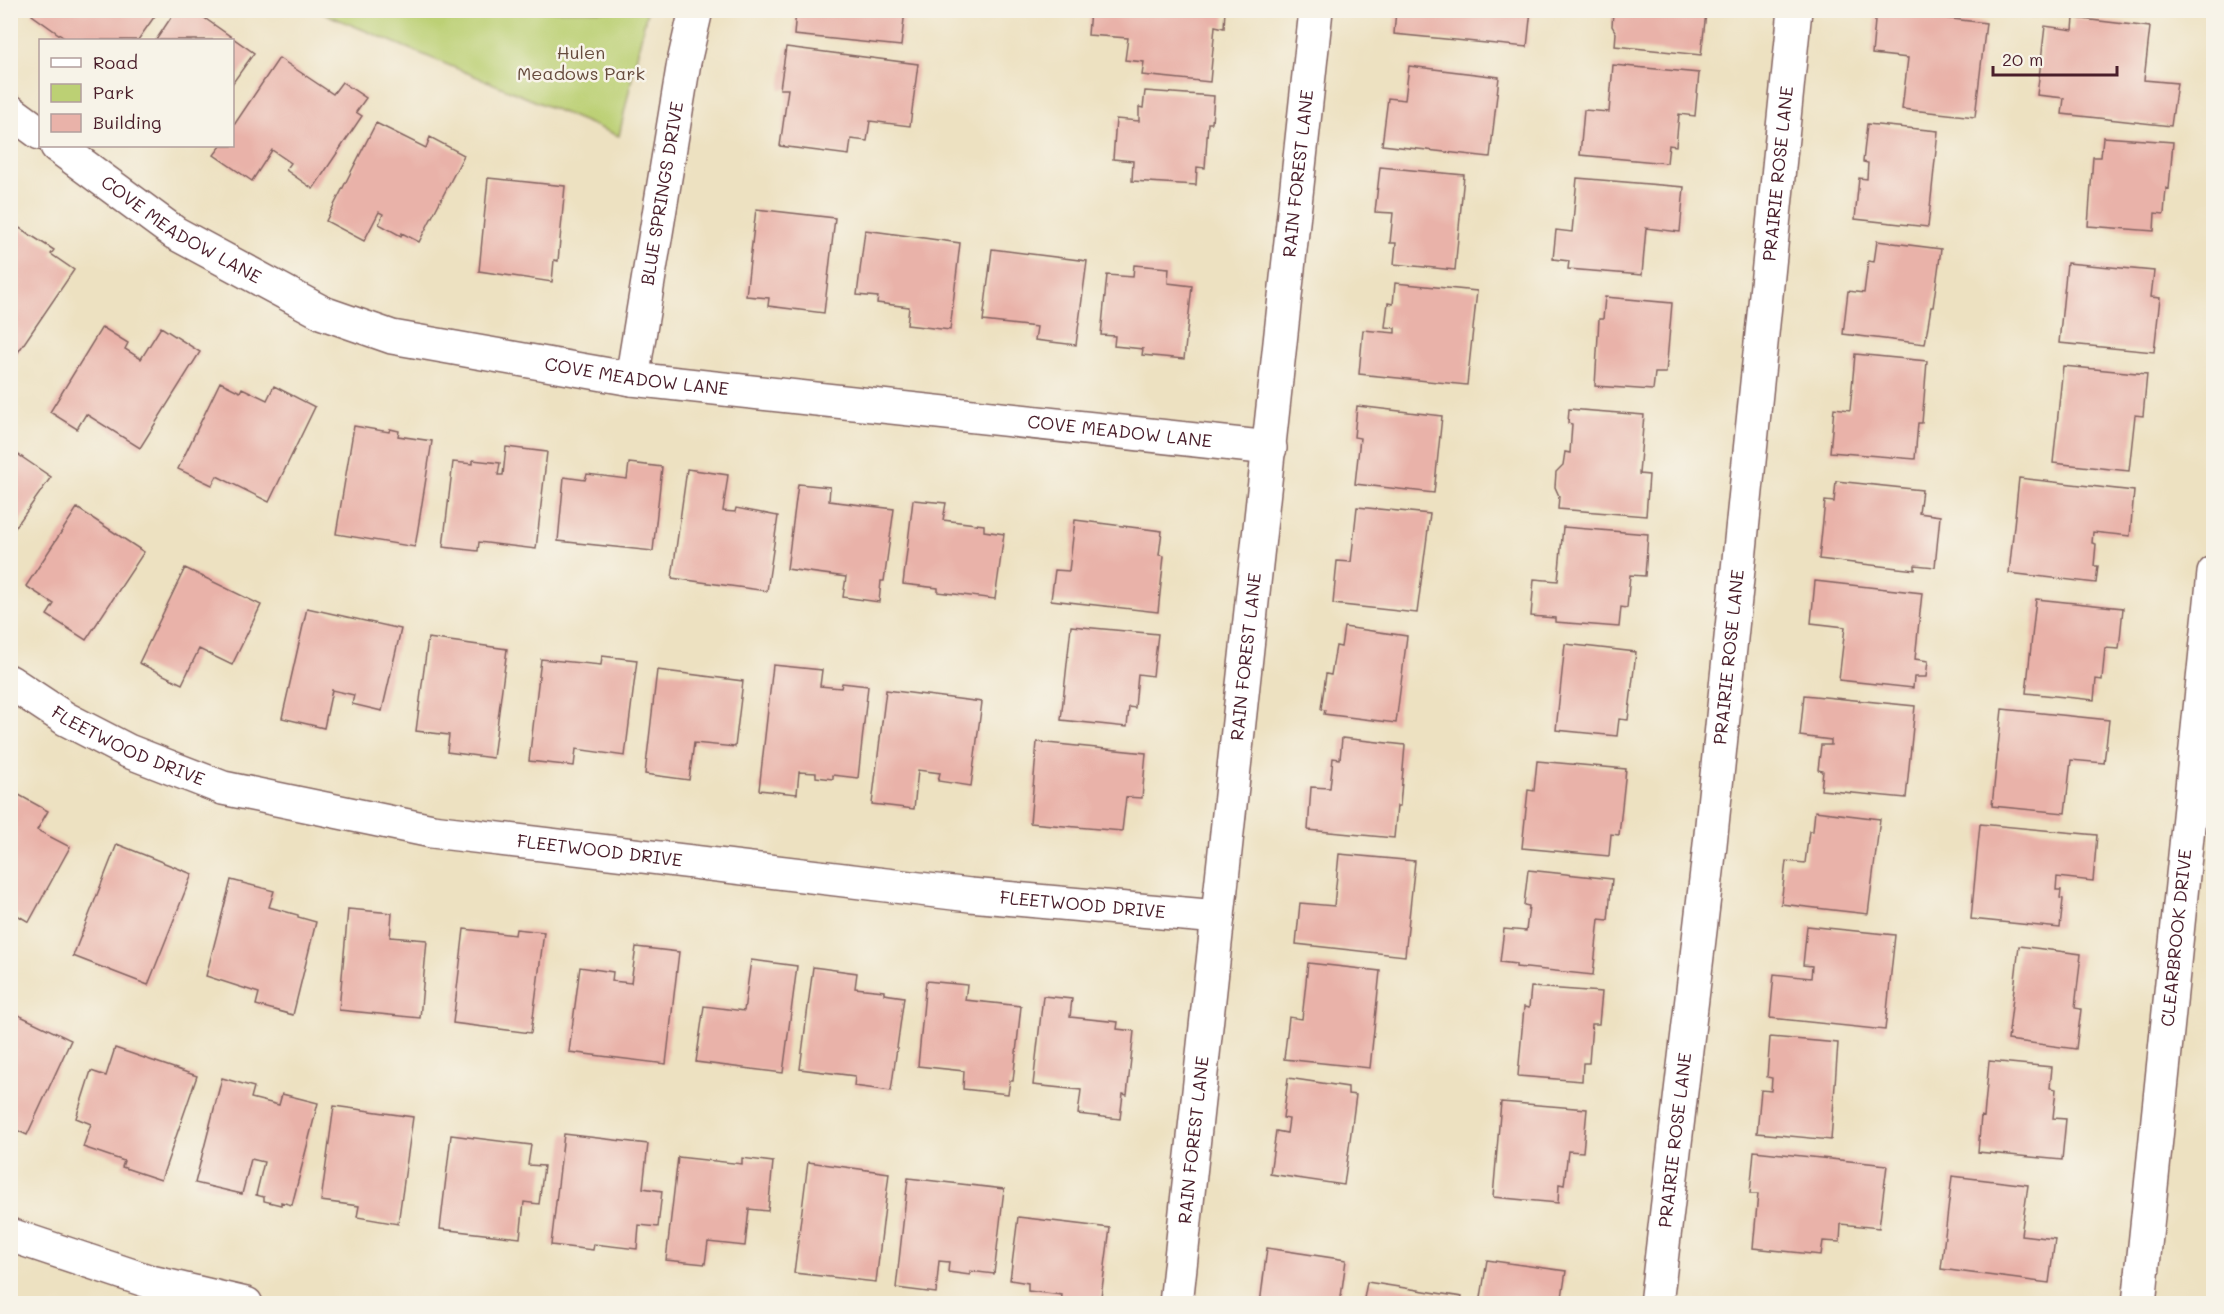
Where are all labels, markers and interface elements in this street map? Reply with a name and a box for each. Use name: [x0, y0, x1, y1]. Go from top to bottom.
legend: [39, 39, 234, 147]
scale bar: [1993, 39, 2118, 77]
park label: Hulen Meadows Park: [517, 40, 645, 85]
text: 20 m: [2002, 47, 2043, 71]
text: Road: [93, 50, 138, 74]
text: Park: [93, 80, 134, 104]
street label: PRAIRIE ROSE LANE: [1756, 85, 1798, 262]
street label: RAIN FOREST LANE: [1276, 88, 1318, 259]
street label: BLUE SPRINGS DRIVE: [635, 100, 688, 287]
text: Building: [93, 110, 161, 134]
street label: COVE MEADOW LANE: [96, 169, 266, 288]
street label: COVE MEADOW LANE: [543, 351, 730, 400]
street label: COVE MEADOW LANE: [1026, 409, 1213, 453]
street label: PRAIRIE ROSE LANE: [1707, 568, 1749, 746]
street label: RAIN FOREST LANE: [1224, 572, 1266, 742]
street label: FLEETWOOD DRIVE: [47, 700, 208, 791]
street label: FLEETWOOD DRIVE: [516, 828, 684, 872]
street label: CLEARBROOK DRIVE: [2155, 848, 2197, 1028]
street label: FLEETWOOD DRIVE: [999, 885, 1167, 923]
street label: PRAIRIE ROSE LANE: [1652, 1051, 1697, 1229]
street label: RAIN FOREST LANE: [1172, 1055, 1214, 1225]

